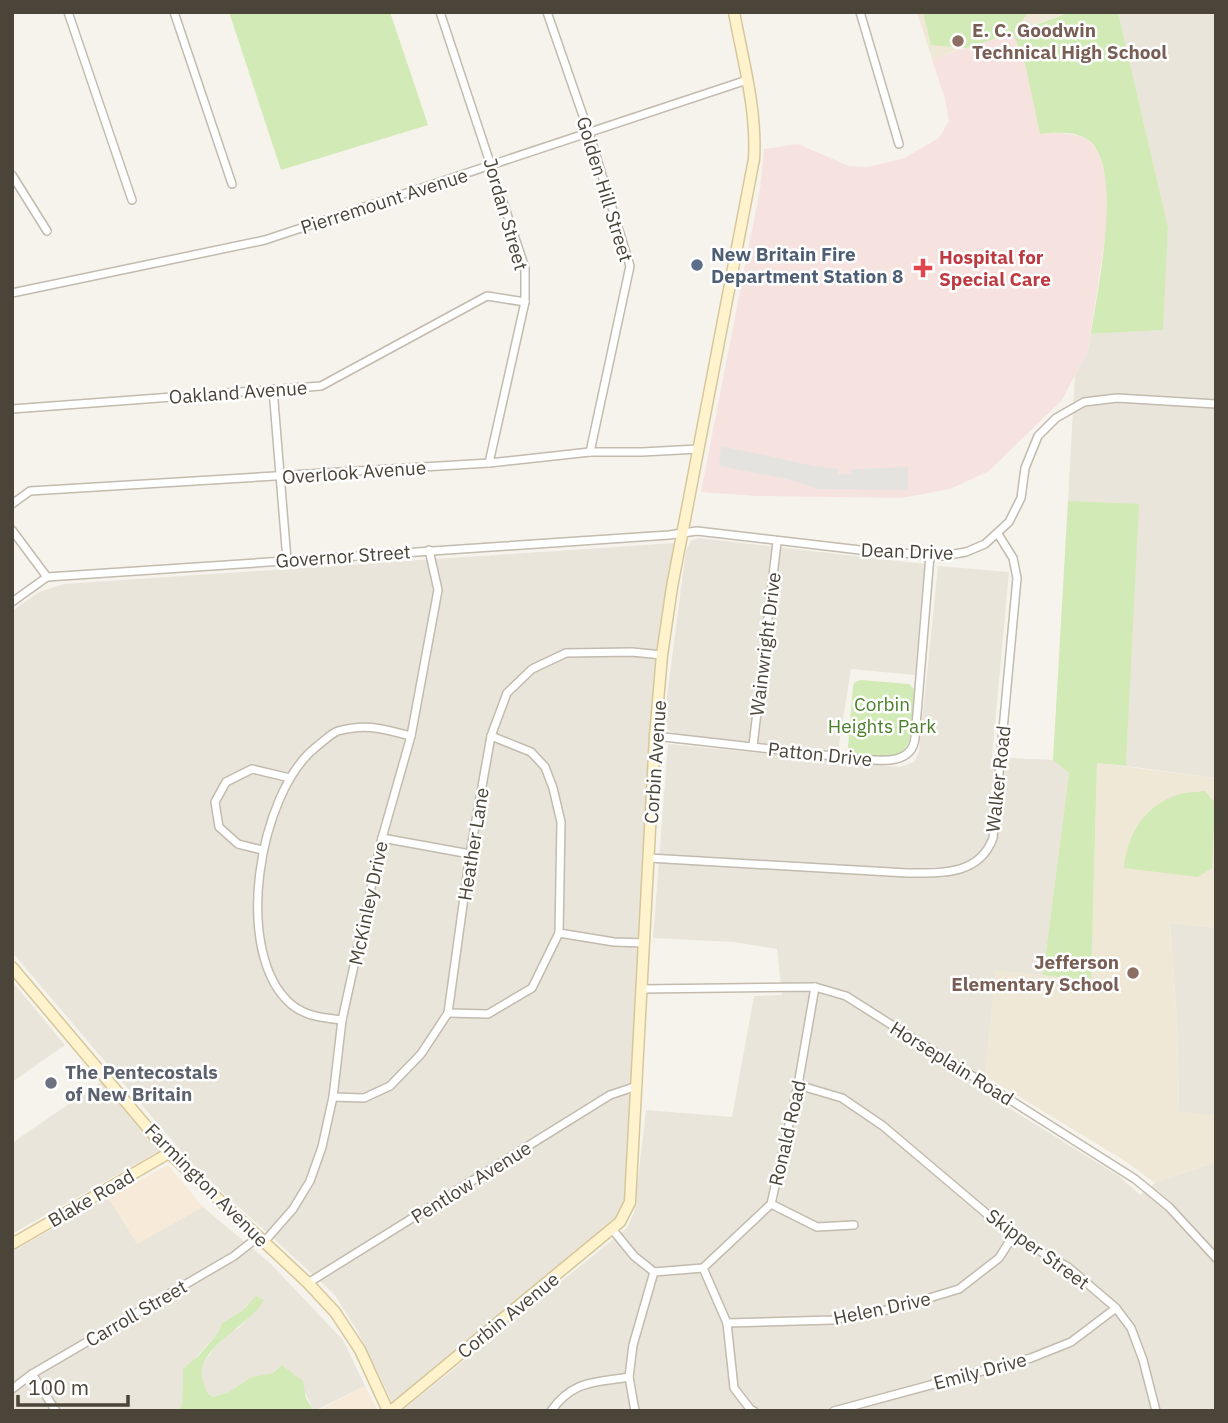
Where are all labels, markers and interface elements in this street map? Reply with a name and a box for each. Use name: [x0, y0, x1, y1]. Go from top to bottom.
place label: E. C. Goodwin Technical High School: [972, 18, 1167, 64]
marker: E. C. Goodwin Technical High School: [950, 33, 966, 49]
street label: Golden Hill Street: [571, 113, 639, 265]
street label: Jordan Street: [479, 155, 533, 273]
street label: Pierremount Avenue: [297, 163, 471, 239]
place label: New Britain Fire Department Station 8: [711, 242, 903, 288]
place label: Hospital for Special Care: [939, 245, 1051, 291]
marker: New Britain Fire Department Station 8: [689, 257, 705, 273]
marker: Hospital for Special Care: [913, 258, 933, 278]
street label: Oakland Avenue: [168, 375, 308, 409]
street label: Overlook Avenue: [281, 455, 427, 489]
street label: Dean Drive: [860, 537, 954, 565]
street label: Governor Street: [275, 539, 411, 573]
street label: Wainwright Drive: [744, 571, 786, 717]
park label: Corbin Heights Park: [828, 692, 936, 738]
street label: Corbin Avenue: [639, 699, 671, 825]
street label: Walker Road: [980, 724, 1016, 834]
street label: Patton Drive: [767, 737, 873, 771]
street label: Heather Lane: [452, 786, 494, 902]
street label: McKinley Drive: [343, 839, 393, 967]
place label: Jefferson Elementary School: [951, 950, 1119, 996]
marker: Jefferson Elementary School: [1125, 965, 1141, 981]
street label: Horseplain Road: [886, 1016, 1018, 1110]
place label: The Pentecostals of New Britain: [65, 1060, 218, 1106]
marker: The Pentecostals of New Britain: [43, 1075, 59, 1091]
street label: Ronald Road: [763, 1078, 811, 1188]
street label: Farmington Avenue: [140, 1118, 274, 1252]
street label: Pentlow Avenue: [406, 1135, 536, 1229]
street label: Blake Road: [43, 1164, 139, 1232]
street label: Skipper Street: [982, 1203, 1094, 1295]
street label: Corbin Avenue: [452, 1267, 564, 1363]
street label: Carroll Street: [81, 1274, 191, 1352]
street label: Helen Drive: [831, 1286, 933, 1330]
street label: Emily Drive: [931, 1347, 1029, 1395]
scale bar: [18, 1364, 128, 1408]
text: 100 m: [28, 1373, 89, 1401]

